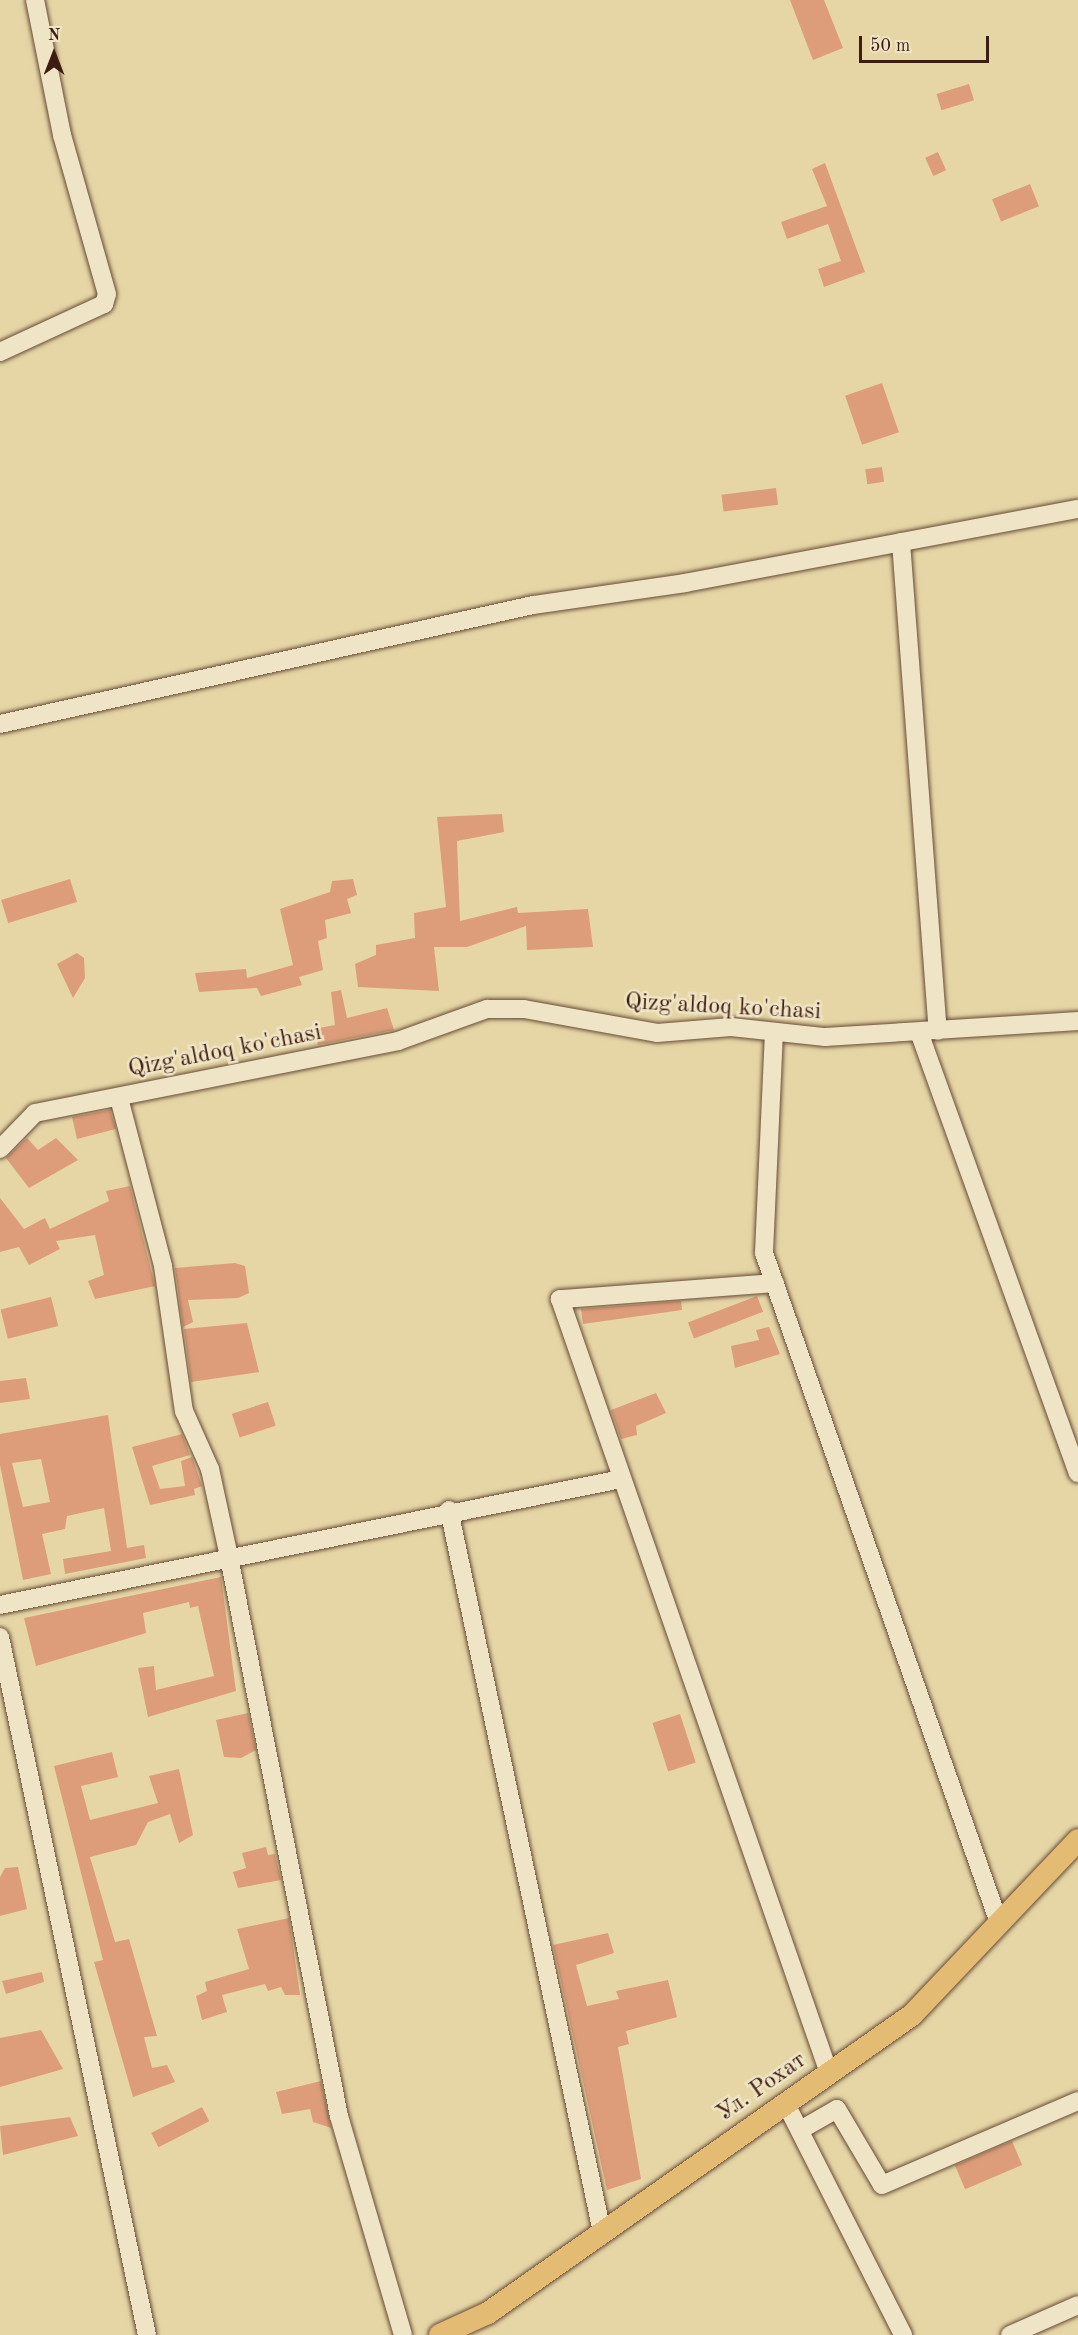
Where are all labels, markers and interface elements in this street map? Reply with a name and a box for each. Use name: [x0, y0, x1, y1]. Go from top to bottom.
north arrow: [24, 24, 84, 84]
scale bar: [862, 24, 992, 62]
text: N: [48, 28, 60, 44]
text: 50 m: [870, 37, 910, 55]
street label: Qizg'aldoq ko'chasi: [624, 988, 822, 1028]
street label: Qizg'aldoq ko'chasi: [126, 1019, 324, 1085]
street label: Ул. Рохат: [712, 2047, 812, 2129]

